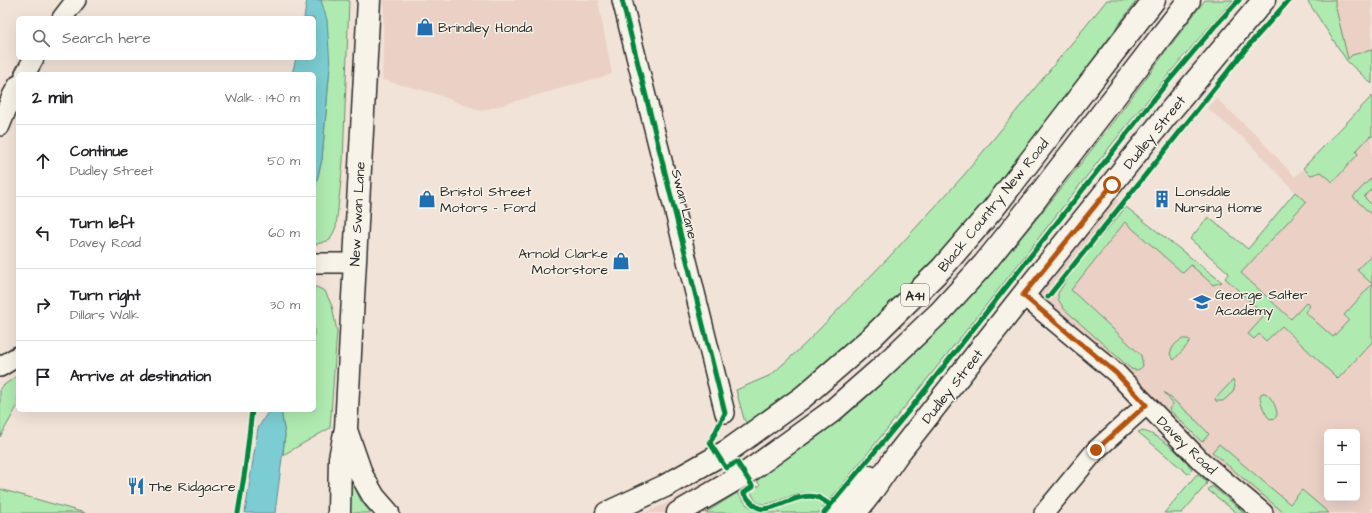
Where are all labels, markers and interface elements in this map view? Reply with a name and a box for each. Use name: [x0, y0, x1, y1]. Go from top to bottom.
search box: [16, 16, 316, 60]
shop icon: Brindley Honda: [415, 17, 435, 37]
place label: Brindley Honda: [438, 18, 533, 38]
icon: search: [30, 27, 52, 49]
text: Search here: [62, 28, 151, 49]
text: 2 min: [32, 86, 73, 110]
text: Walk · 140 m: [225, 89, 300, 107]
street label: Dudley Street: [1119, 91, 1191, 174]
street label: Black Country New Road: [934, 135, 1054, 277]
text: Continue: [70, 141, 128, 162]
icon: ahead: [32, 150, 54, 172]
text: 50 m: [267, 152, 300, 170]
street label: New Swan Lane: [345, 161, 371, 267]
text: Dudley Street: [70, 162, 153, 180]
street label: Swan Lane: [666, 167, 702, 242]
route start: [1103, 176, 1121, 194]
place label: Bristol Street Motors - Ford: [440, 182, 536, 218]
place label: Lonsdale Nursing Home: [1175, 182, 1263, 218]
shop icon: Bristol Street Motors - Ford: [417, 189, 437, 209]
building icon: Lonsdale Nursing Home: [1152, 189, 1172, 209]
text: Turn left: [70, 213, 134, 234]
icon: left: [32, 222, 54, 244]
text: 60 m: [268, 224, 300, 242]
text: Davey Road: [70, 234, 141, 252]
place label: Arnold Clarke Motorstore: [518, 244, 608, 280]
shop icon: Arnold Clarke Motorstore: [611, 251, 631, 271]
road number: A41: [901, 284, 929, 306]
text: Turn right: [70, 285, 141, 306]
place label: George Salter Academy: [1215, 285, 1308, 321]
school or university icon: George Salter Academy: [1192, 292, 1212, 312]
icon: right: [32, 294, 54, 316]
text: 30 m: [270, 296, 300, 314]
text: Dillars Walk: [70, 306, 139, 324]
street label: Dudley Street: [917, 345, 988, 428]
icon: arrive: [32, 366, 54, 388]
text: Arrive at destination: [70, 366, 211, 387]
street label: Davey Road: [1152, 412, 1221, 479]
map controls: [1324, 429, 1360, 501]
button: +: [1324, 429, 1360, 465]
route end: [1087, 441, 1105, 459]
button: −: [1324, 465, 1360, 501]
restaurant icon: The Ridgacre: [126, 476, 146, 496]
place label: The Ridgacre: [149, 477, 236, 497]

